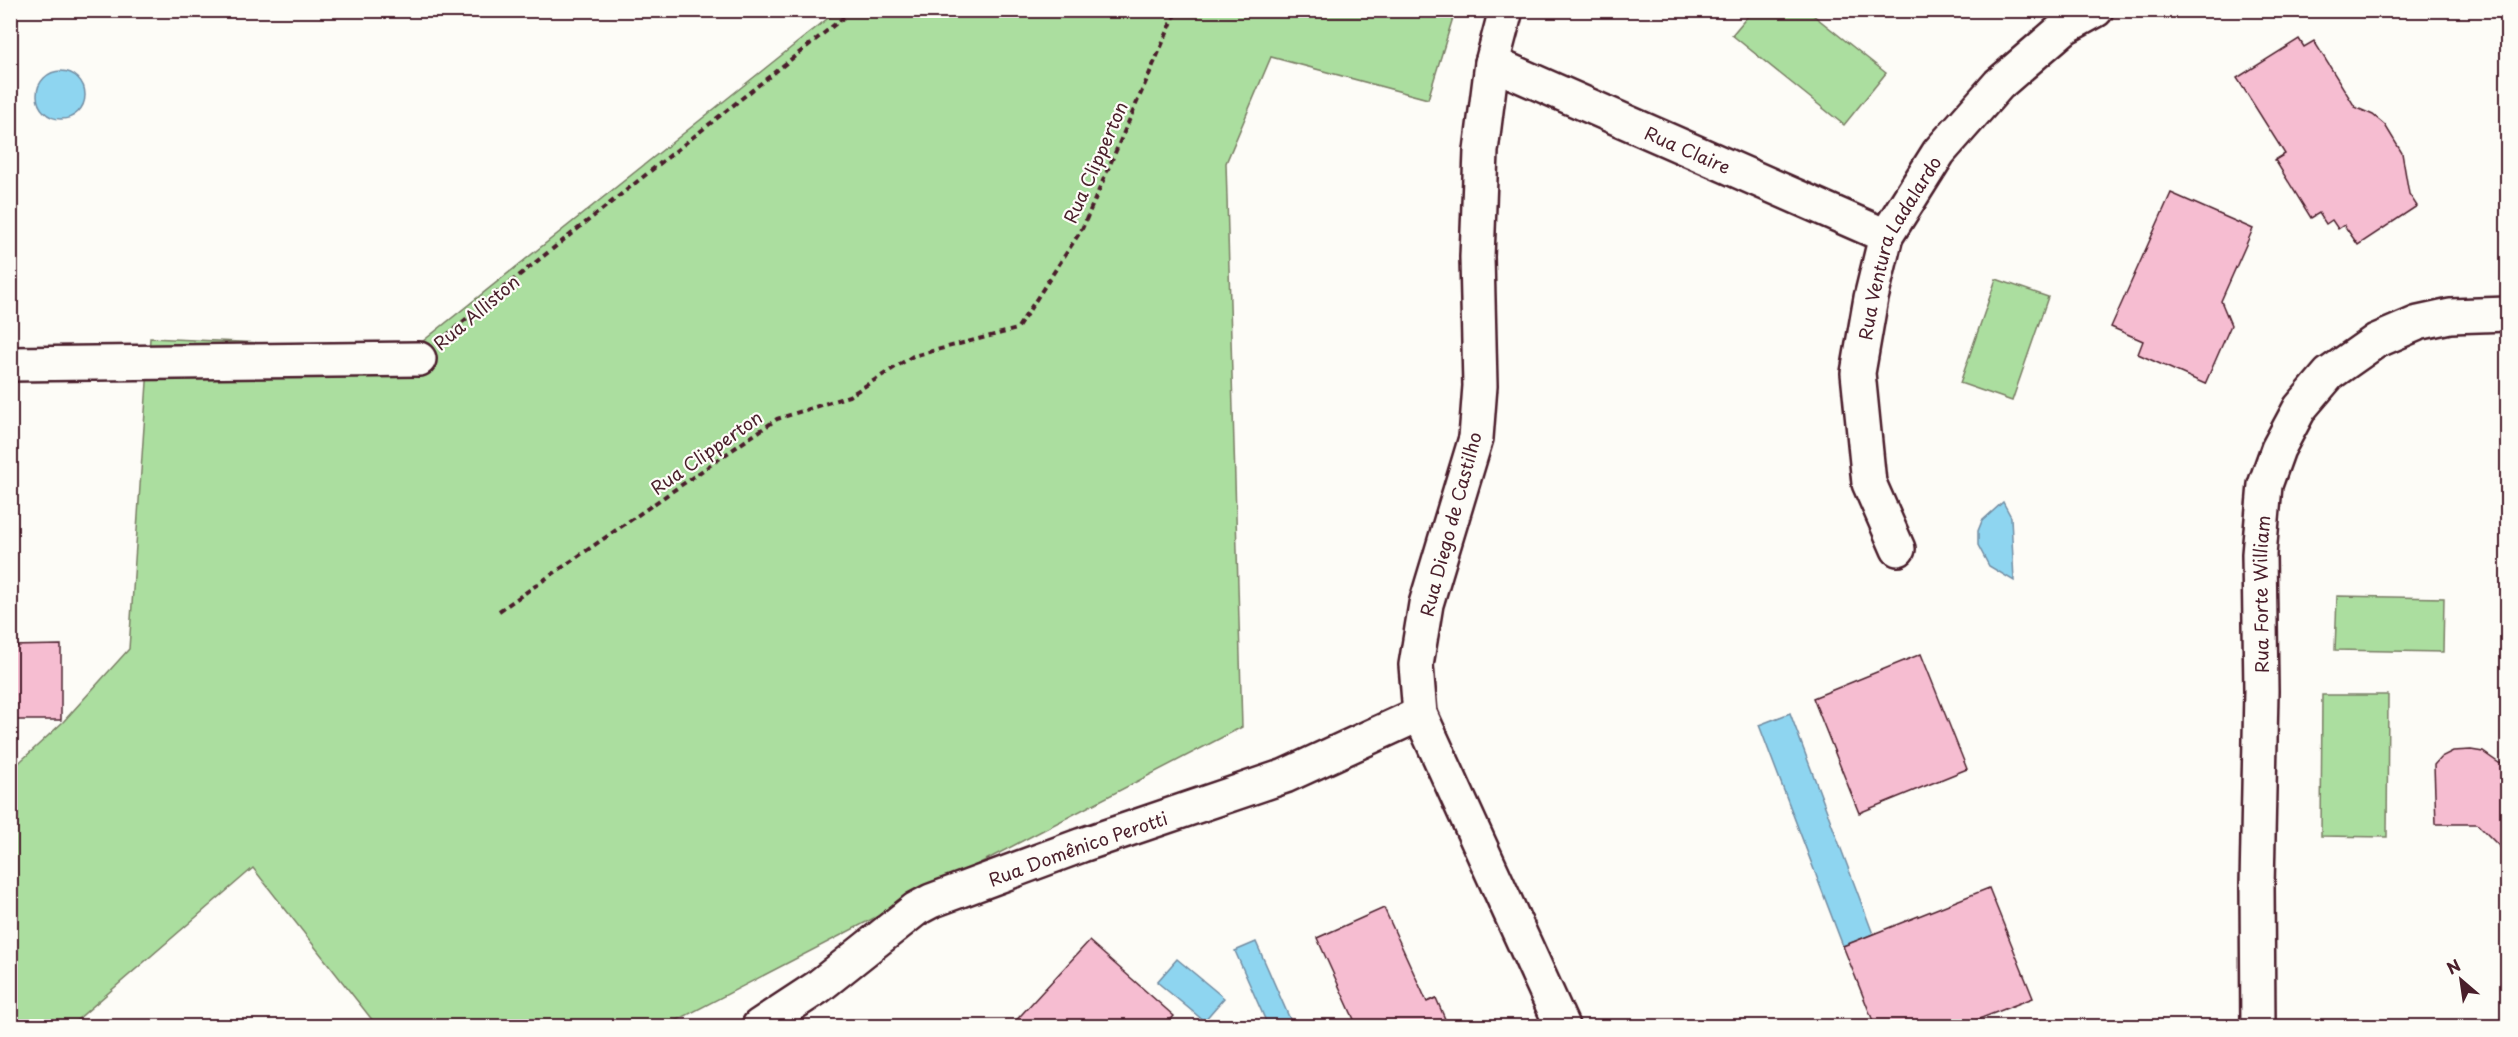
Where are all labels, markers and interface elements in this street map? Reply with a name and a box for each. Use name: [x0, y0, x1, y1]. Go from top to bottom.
street label: Rua Clipperton: [1056, 97, 1134, 227]
street label: Rua Claire: [1641, 118, 1735, 180]
street label: Rua Ventura Ladalardo: [1850, 150, 1947, 342]
street label: Rua Alliston: [427, 268, 525, 356]
street label: Rua Clipperton: [645, 403, 767, 501]
street label: Rua Diego de Castilho: [1412, 429, 1488, 619]
street label: Rua Forte William: [2245, 514, 2276, 673]
street label: Rua Domênico Perotti: [984, 804, 1171, 892]
north arrow: [2431, 950, 2491, 1010]
text: N: [2442, 952, 2465, 980]

